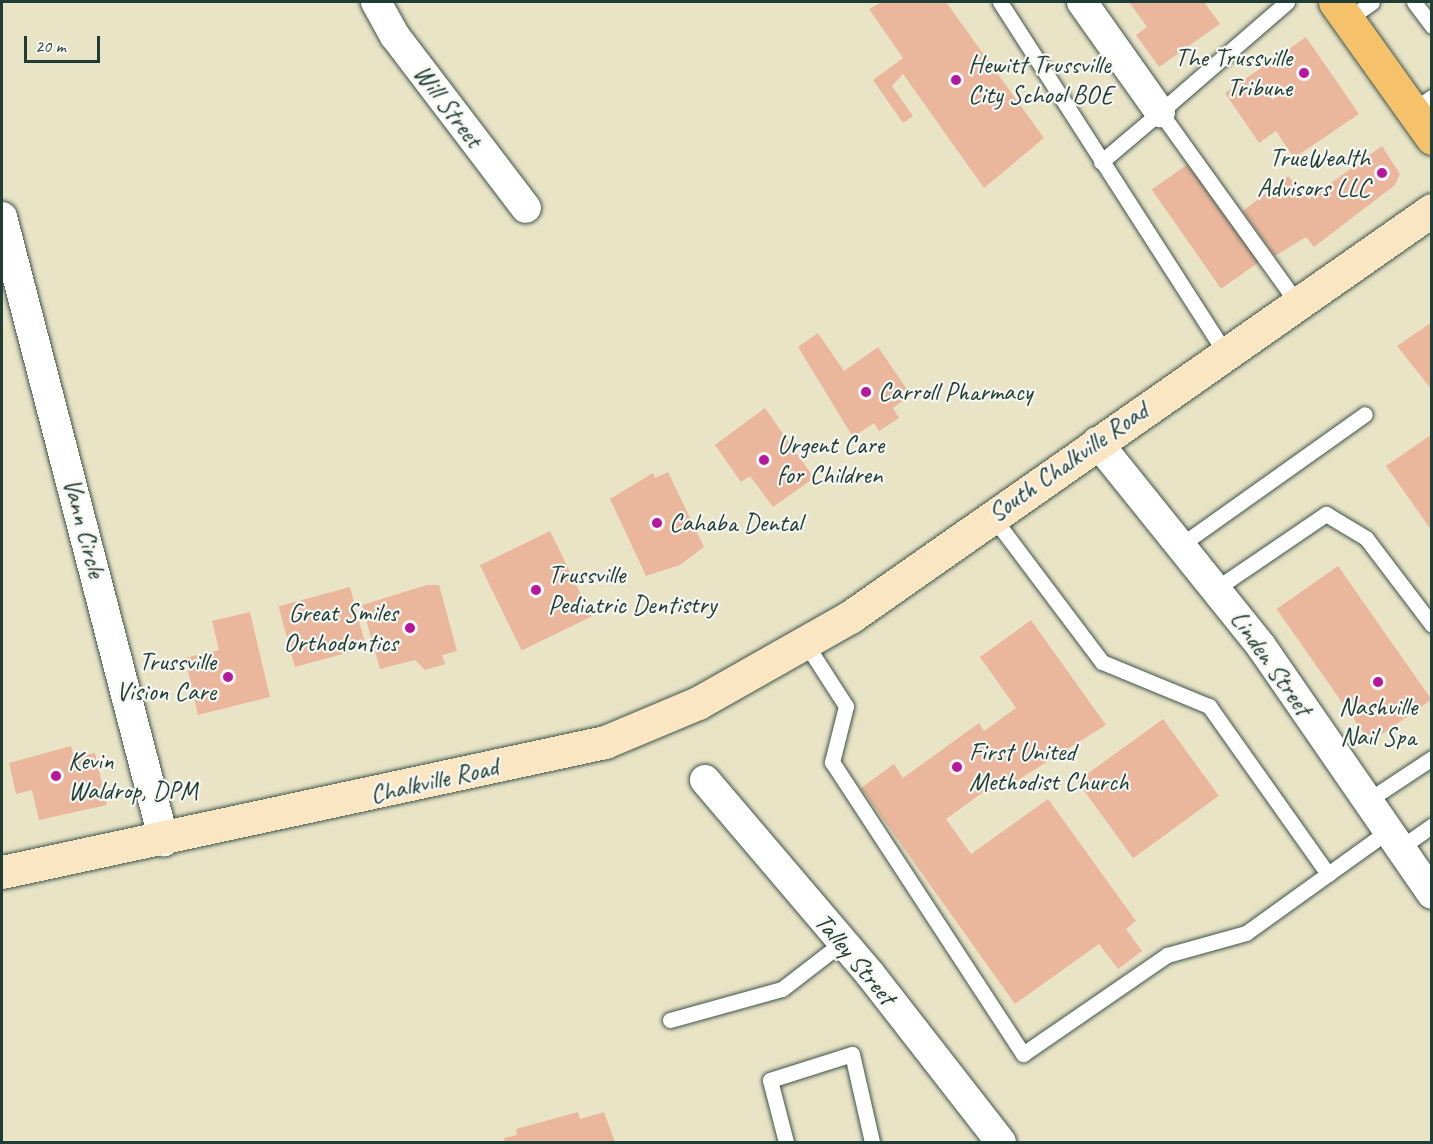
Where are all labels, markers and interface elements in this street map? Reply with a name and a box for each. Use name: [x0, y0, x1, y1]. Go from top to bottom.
scale bar: [27, 24, 104, 62]
text: 20 m: [35, 35, 66, 57]
place label: The Trussville Tribune: [1176, 42, 1292, 104]
place label: Hewitt Trussville City School BOE: [968, 49, 1112, 110]
street label: Will Street: [407, 58, 489, 154]
marker: The Trussville Tribune: [1297, 66, 1311, 80]
marker: Hewitt Trussville City School BOE: [949, 73, 963, 87]
place label: TrueWealth Advisors LLC: [1257, 142, 1370, 204]
marker: TrueWealth Advisors LLC: [1375, 166, 1389, 180]
place label: Carroll Pharmacy: [878, 376, 1033, 408]
marker: Carroll Pharmacy: [859, 385, 873, 399]
street label: South Chalkville Road: [982, 395, 1154, 529]
place label: Urgent Care for Children: [777, 429, 885, 490]
marker: Urgent Care for Children: [755, 451, 773, 469]
street label: Vann Circle: [56, 475, 112, 581]
place label: Cahaba Dental: [669, 507, 802, 539]
marker: Cahaba Dental: [650, 516, 664, 530]
place label: Trussville Pediatric Dentistry: [548, 559, 717, 620]
marker: Trussville Pediatric Dentistry: [529, 583, 543, 597]
place label: Great Smiles Orthodontics: [283, 597, 398, 658]
street label: Linden Street: [1223, 604, 1319, 722]
marker: Great Smiles Orthodontics: [403, 621, 417, 635]
place label: Trussville Vision Care: [116, 646, 216, 708]
marker: Trussville Vision Care: [221, 670, 235, 684]
marker: Nashville Nail Spa: [1371, 675, 1385, 689]
place label: Nashville Nail Spa: [1339, 691, 1417, 752]
place label: First United Methodist Church: [969, 736, 1130, 798]
place label: Kevin Waldrop, DPM: [68, 745, 198, 806]
street label: Chalkville Road: [367, 751, 501, 811]
marker: First United Methodist Church: [950, 760, 964, 774]
marker: Kevin Waldrop, DPM: [49, 769, 63, 783]
street label: Talley Street: [808, 907, 902, 1011]

